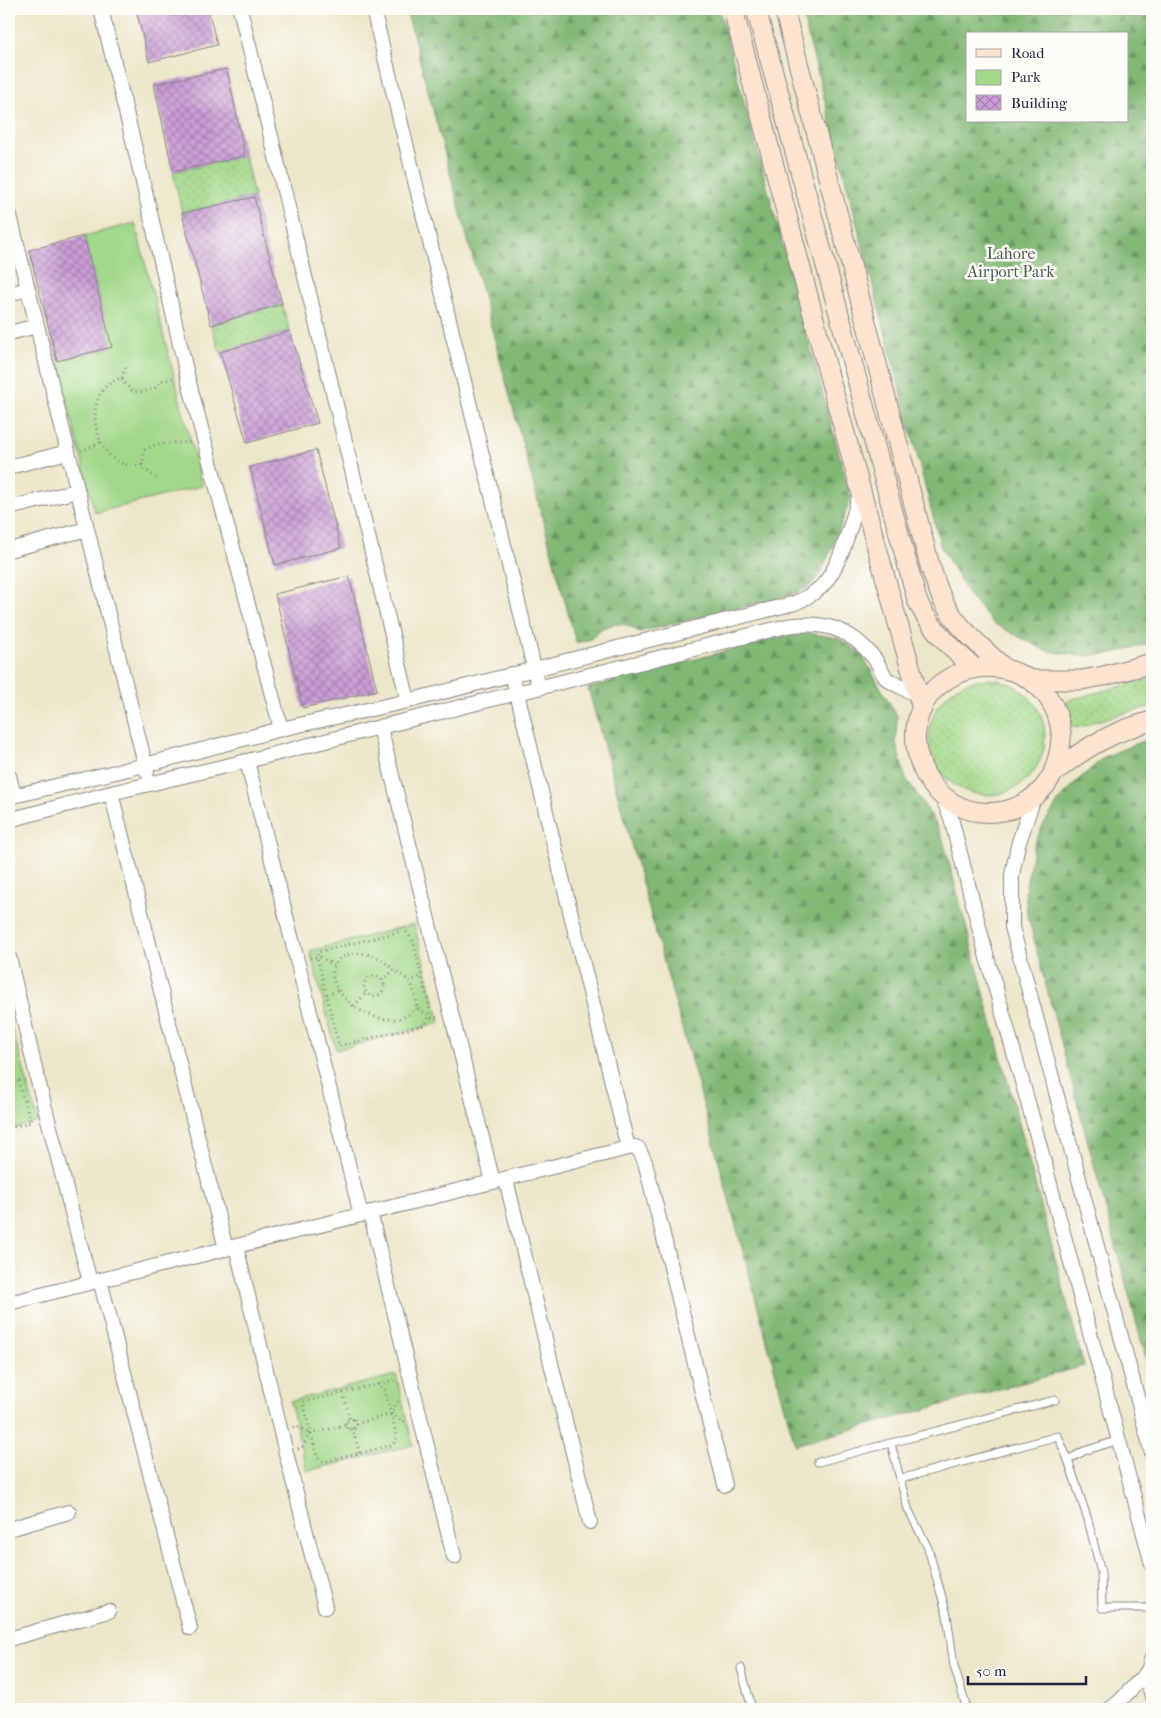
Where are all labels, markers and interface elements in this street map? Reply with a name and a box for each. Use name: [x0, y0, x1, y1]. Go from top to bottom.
legend: [966, 32, 1128, 122]
text: Road: [1011, 44, 1045, 62]
text: Park: [1011, 68, 1041, 86]
text: Building: [1011, 94, 1068, 112]
park label: Lahore Airport Park: [967, 244, 1055, 281]
scale bar: [968, 1653, 1086, 1685]
text: 50 m: [976, 1662, 1007, 1680]

